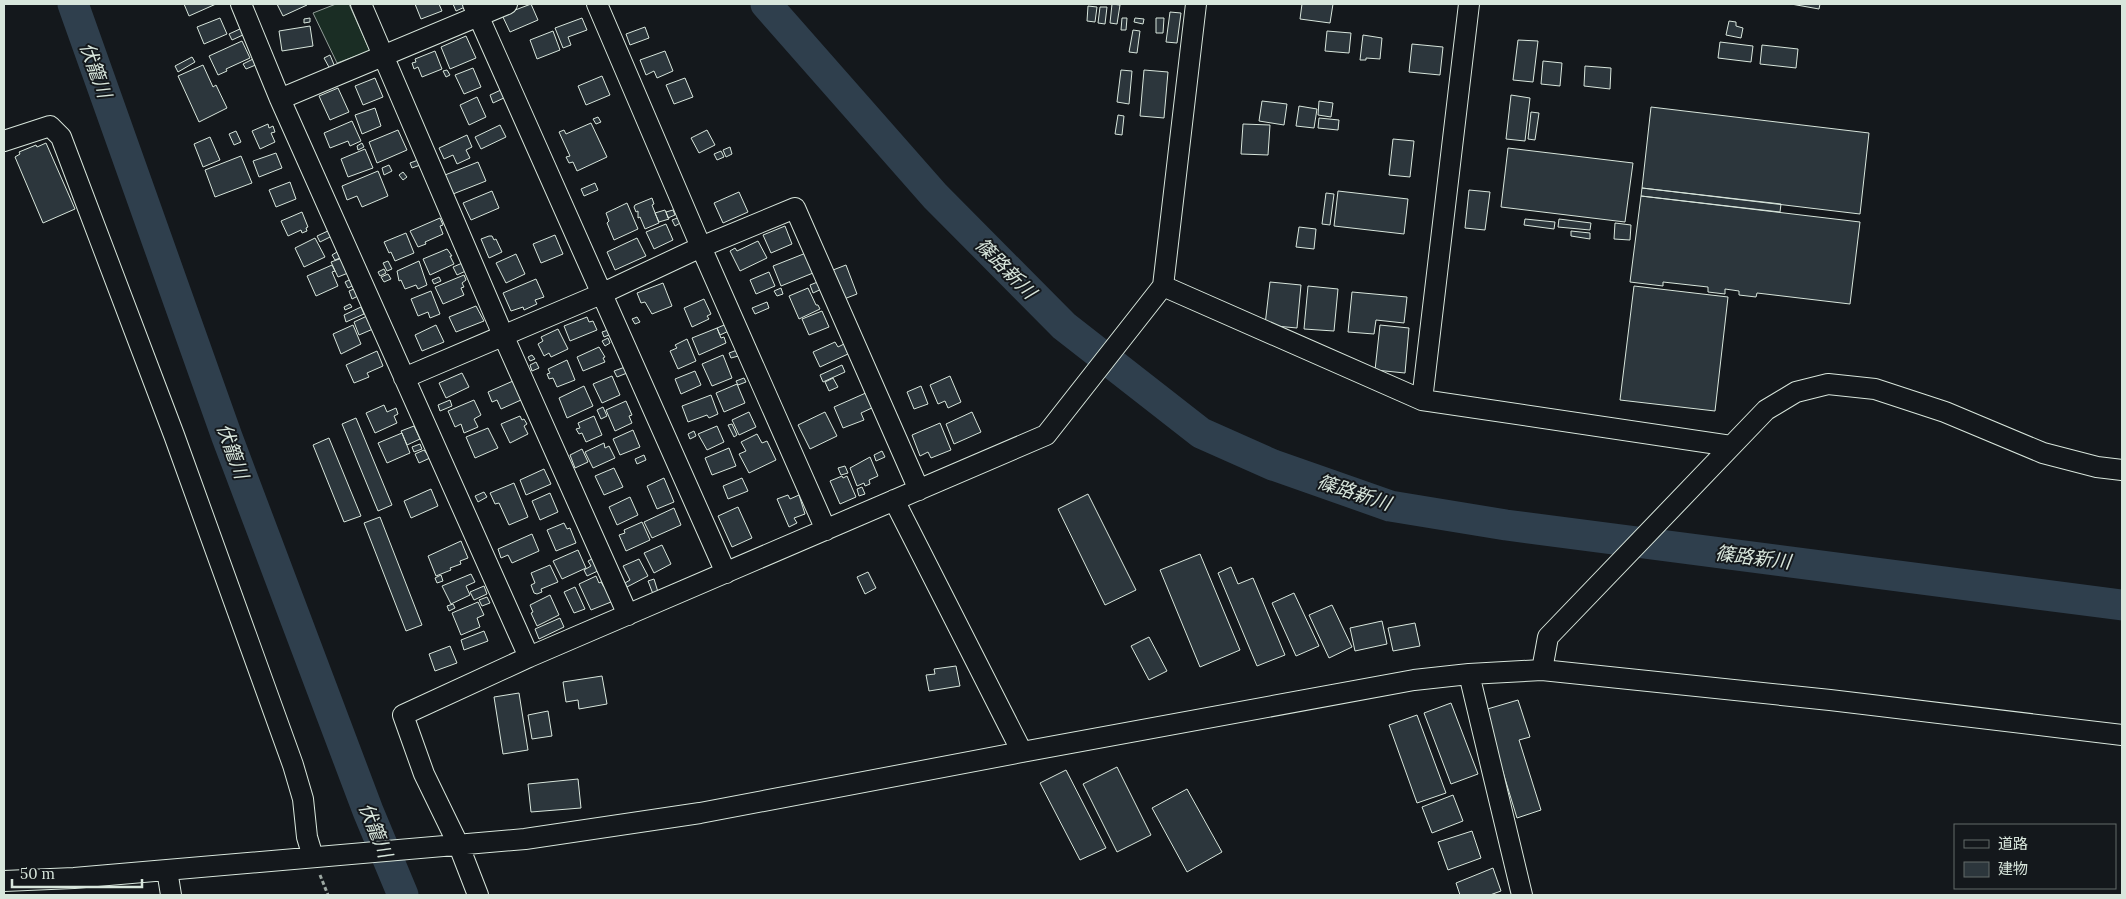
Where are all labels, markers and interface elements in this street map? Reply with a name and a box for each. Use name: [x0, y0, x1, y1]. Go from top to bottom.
water label: 伏籠川: [75, 39, 118, 103]
water label: 篠路新川: [971, 233, 1043, 305]
water label: 伏籠川: [212, 420, 255, 484]
water label: 篠路新川: [1314, 469, 1396, 516]
water label: 篠路新川: [1714, 540, 1794, 574]
water label: 伏籠川: [354, 799, 399, 863]
legend: [1954, 824, 2116, 889]
text: 道路: [1998, 834, 2028, 853]
scale bar: [12, 856, 142, 888]
text: 建物: [1998, 859, 2028, 878]
text: 50 m: [20, 864, 55, 883]

